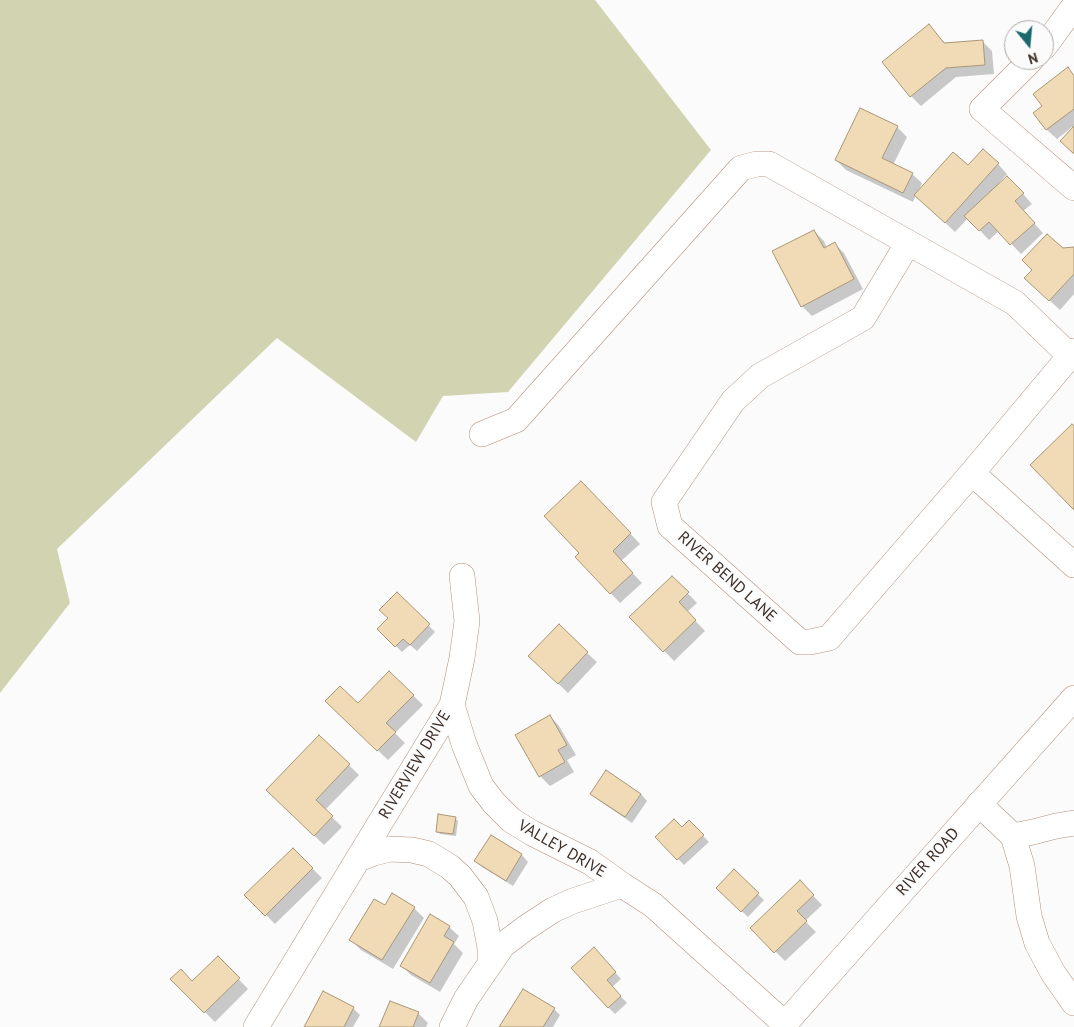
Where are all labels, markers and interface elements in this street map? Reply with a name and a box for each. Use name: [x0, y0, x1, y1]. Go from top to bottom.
north arrow: [1004, 20, 1054, 70]
text: N: [1026, 48, 1040, 68]
street label: RIVER BEND LANE: [674, 528, 780, 626]
street label: RIVERVIEW DRIVE: [375, 707, 455, 823]
street label: VALLEY DRIVE: [515, 816, 609, 882]
street label: RIVER ROAD: [892, 824, 964, 900]

